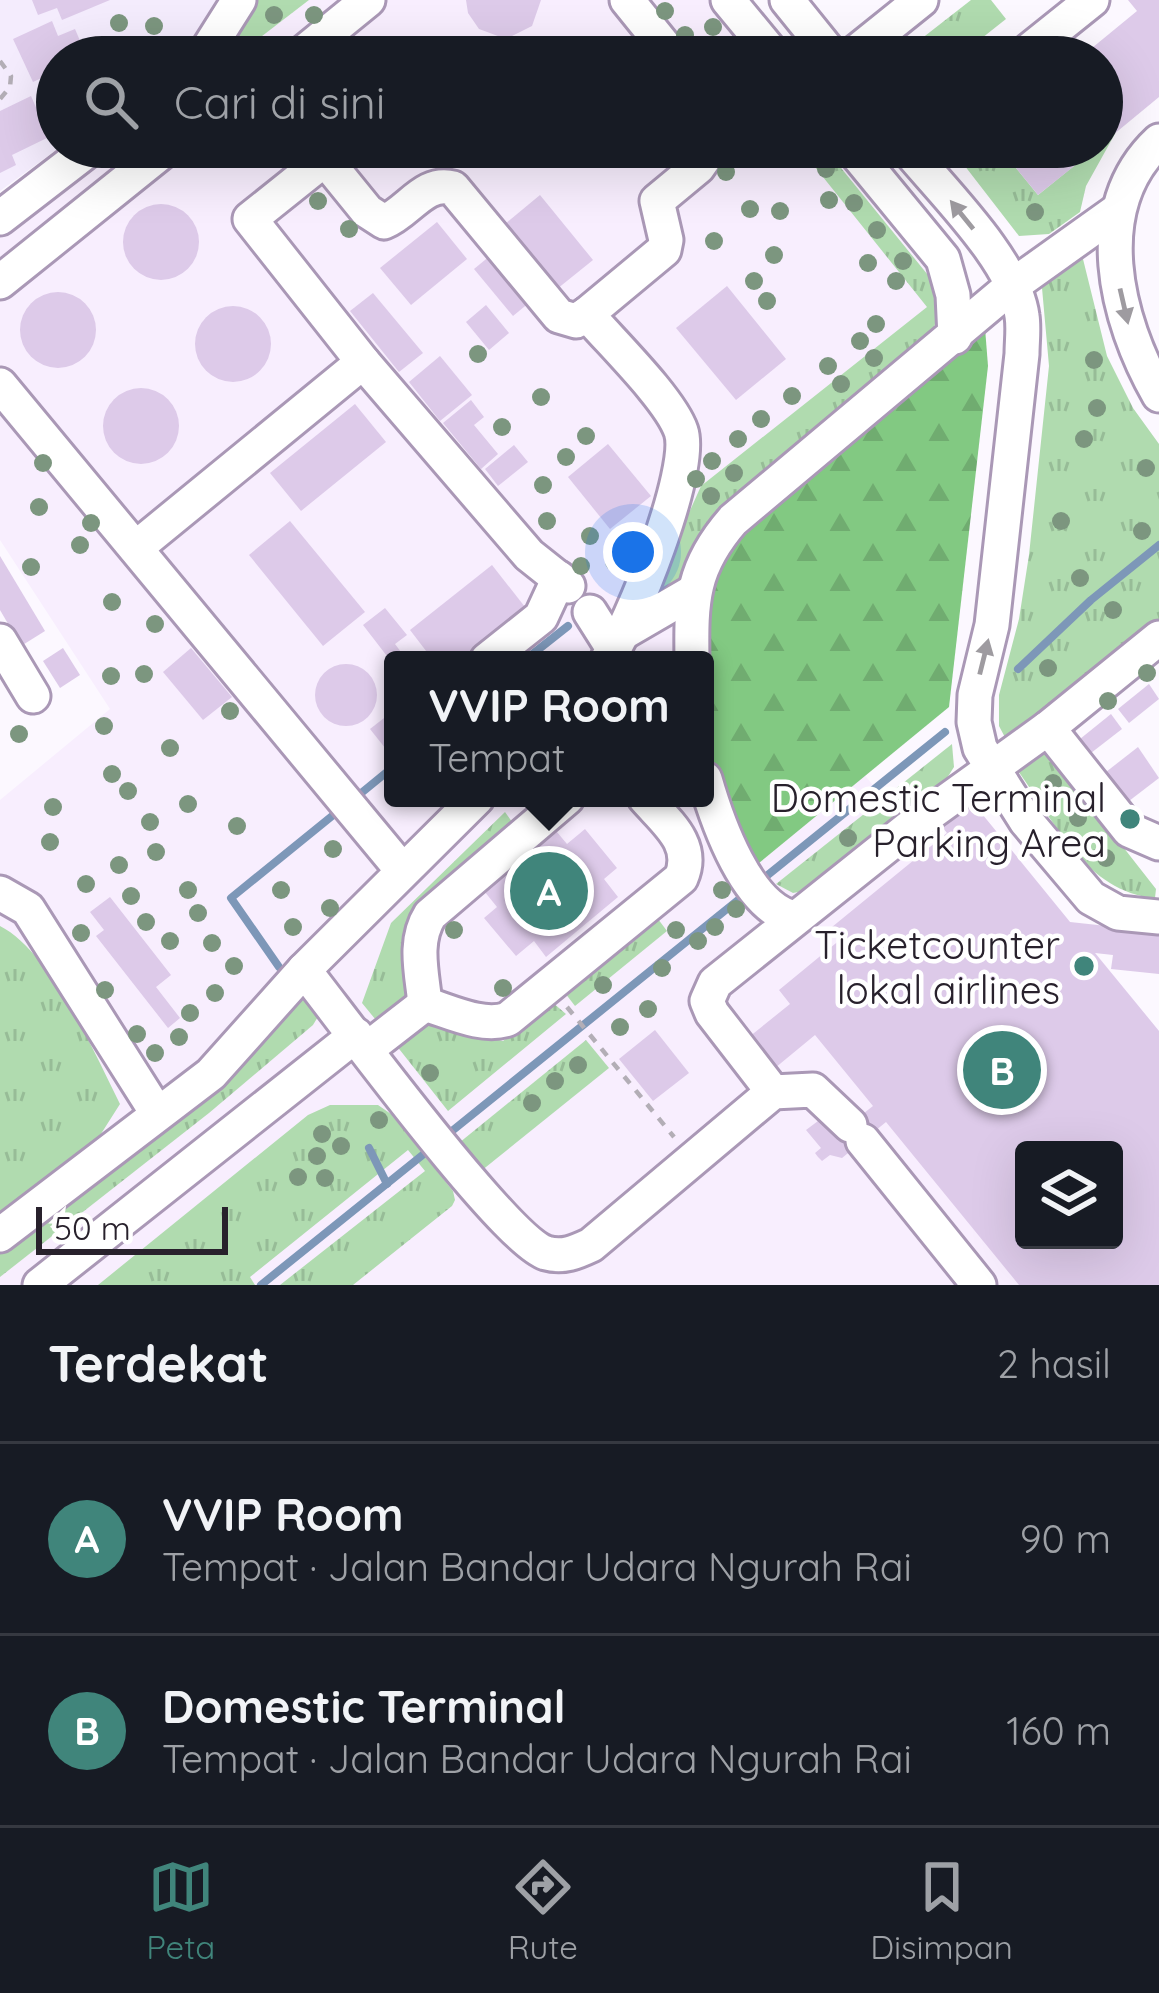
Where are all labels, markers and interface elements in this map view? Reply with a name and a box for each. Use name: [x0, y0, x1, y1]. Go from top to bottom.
search box: [36, 36, 1123, 168]
icon: search: [78, 69, 144, 135]
text: Cari di sini: [174, 74, 385, 130]
one-way arrow: [949, 199, 975, 230]
one-way arrow: [1115, 288, 1134, 325]
your location: [603, 522, 663, 582]
one-way arrow: [975, 639, 994, 676]
popup: [384, 651, 714, 807]
text: VVIP Room: [428, 677, 670, 733]
text: Tempat: [428, 733, 565, 782]
place label: Domestic Terminal Parking Area: [771, 773, 1106, 867]
marker: Domestic Terminal Parking Area: [1117, 806, 1143, 832]
pin: A: [510, 846, 588, 936]
place label: Ticketcounter lokal airlines: [814, 920, 1060, 1014]
marker: Ticketcounter lokal airlines: [1071, 953, 1097, 979]
pin: B: [963, 1025, 1041, 1115]
map controls: [1015, 1141, 1123, 1249]
button: layers: [1015, 1141, 1123, 1249]
scale bar: [36, 1201, 228, 1254]
text: 50 m: [54, 1207, 131, 1248]
text: Terdekat: [48, 1331, 269, 1395]
text: 2 hasil: [997, 1339, 1111, 1388]
text: VVIP Room: [162, 1486, 403, 1542]
text: A: [75, 1514, 99, 1563]
text: 90 m: [1020, 1514, 1111, 1563]
text: Tempat · Jalan Bandar Udara Ngurah Rai: [162, 1542, 912, 1591]
text: Domestic Terminal: [162, 1678, 566, 1734]
text: B: [74, 1706, 100, 1755]
text: 160 m: [1006, 1706, 1111, 1755]
text: Tempat · Jalan Bandar Udara Ngurah Rai: [162, 1734, 912, 1783]
tab: Peta: [146, 1854, 215, 1967]
tab: Rute: [508, 1854, 578, 1967]
tab: Disimpan: [870, 1854, 1013, 1967]

